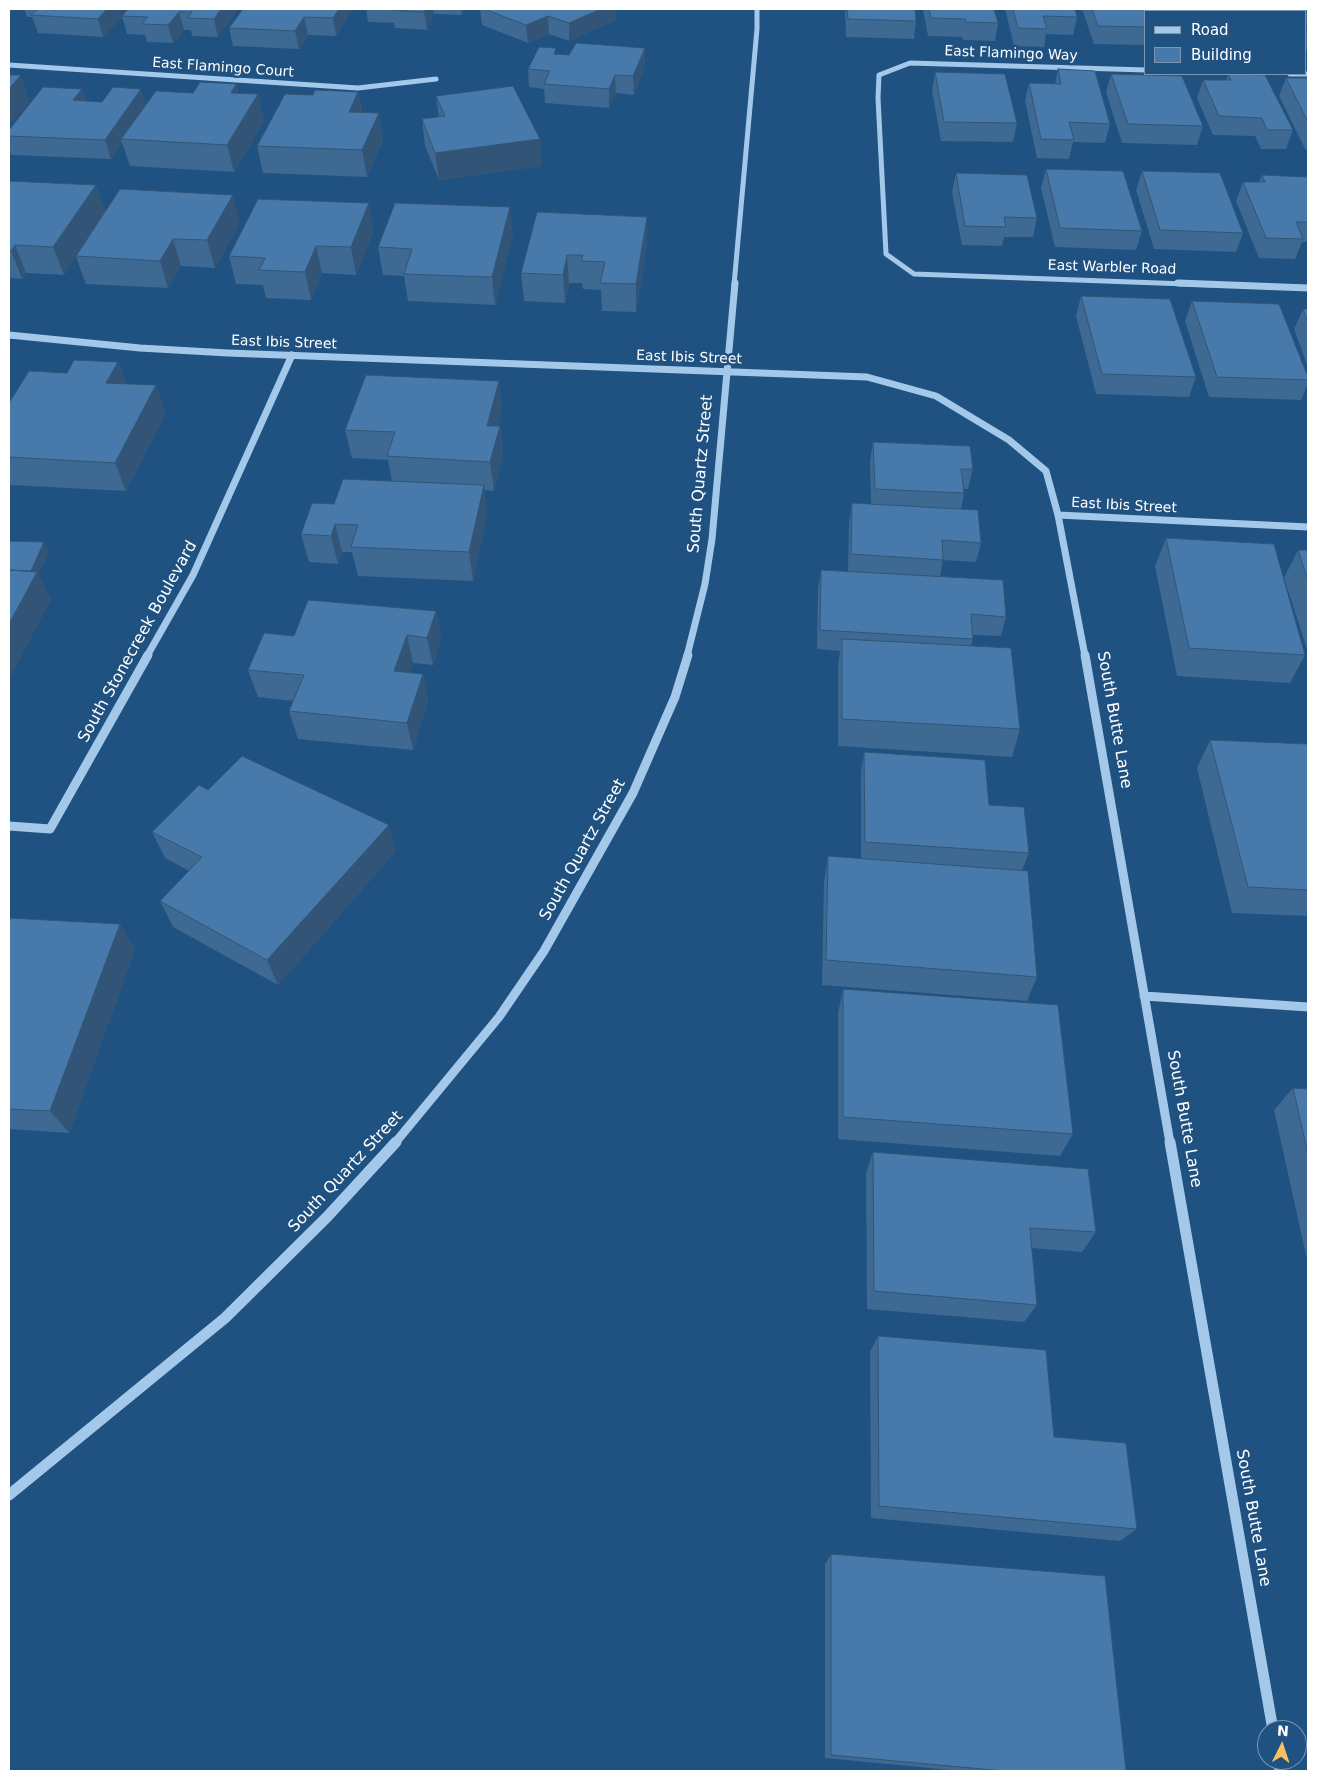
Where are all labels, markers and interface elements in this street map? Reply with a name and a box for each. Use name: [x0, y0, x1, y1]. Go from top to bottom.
legend: [1144, 10, 1307, 75]
text: Road: [1191, 21, 1229, 39]
street label: East Flamingo Way: [944, 43, 1078, 65]
text: Building: [1191, 46, 1252, 64]
street label: East Flamingo Court: [152, 55, 294, 81]
street label: East Warbler Road: [1047, 257, 1177, 279]
street label: East Ibis Street: [231, 333, 337, 353]
street label: East Ibis Street: [636, 348, 742, 368]
street label: South Quartz Street: [685, 394, 717, 554]
street label: East Ibis Street: [1071, 495, 1177, 517]
street label: South Stonecreek Boulevard: [74, 538, 202, 746]
street label: South Butte Lane: [1092, 650, 1136, 790]
street label: South Quartz Street: [536, 776, 630, 924]
street label: South Butte Lane: [1162, 1049, 1206, 1189]
street label: South Quartz Street: [285, 1107, 407, 1237]
street label: South Butte Lane: [1231, 1448, 1275, 1588]
north arrow: [1257, 1720, 1307, 1770]
text: N: [1277, 1723, 1289, 1739]

